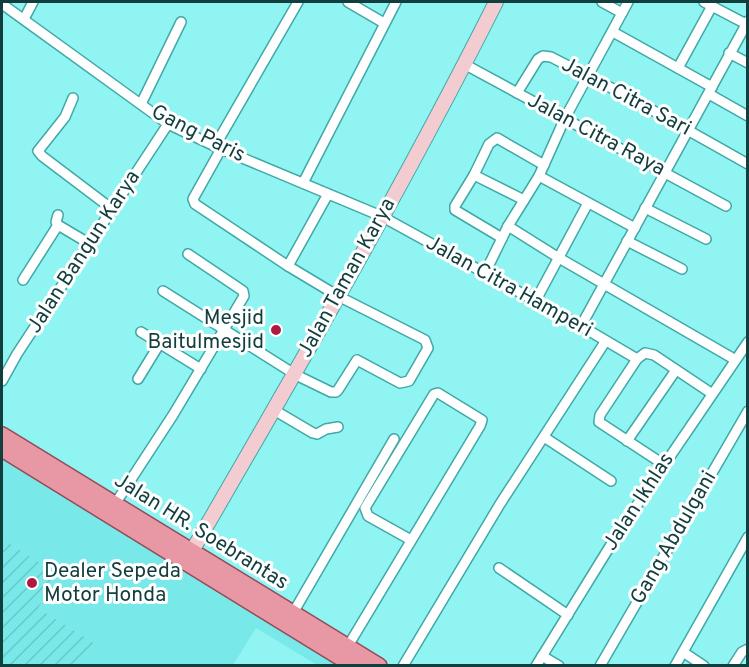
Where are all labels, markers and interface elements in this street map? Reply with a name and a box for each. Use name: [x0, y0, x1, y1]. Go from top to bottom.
street label: Jalan Citra Sari: [556, 51, 696, 143]
street label: Jalan Citra Raya: [522, 87, 670, 183]
street label: Gang Paris: [146, 99, 250, 169]
street label: Jalan Bangun Karya: [21, 165, 147, 339]
street label: Jalan Taman Karya: [292, 193, 402, 363]
street label: Jalan Citra Hamperi: [421, 230, 597, 344]
place label: Mesjid Baitulmesjid: [147, 305, 264, 356]
marker: Mesjid Baitulmesjid: [269, 323, 283, 337]
street label: Jalan Ikhlas: [597, 448, 681, 556]
street label: Gang Abdulgani: [625, 466, 723, 610]
street label: Jalan HR. Soebrantas: [109, 467, 293, 597]
place label: Dealer Sepeda Motor Honda: [44, 558, 181, 609]
marker: Dealer Sepeda Motor Honda: [25, 576, 39, 590]

